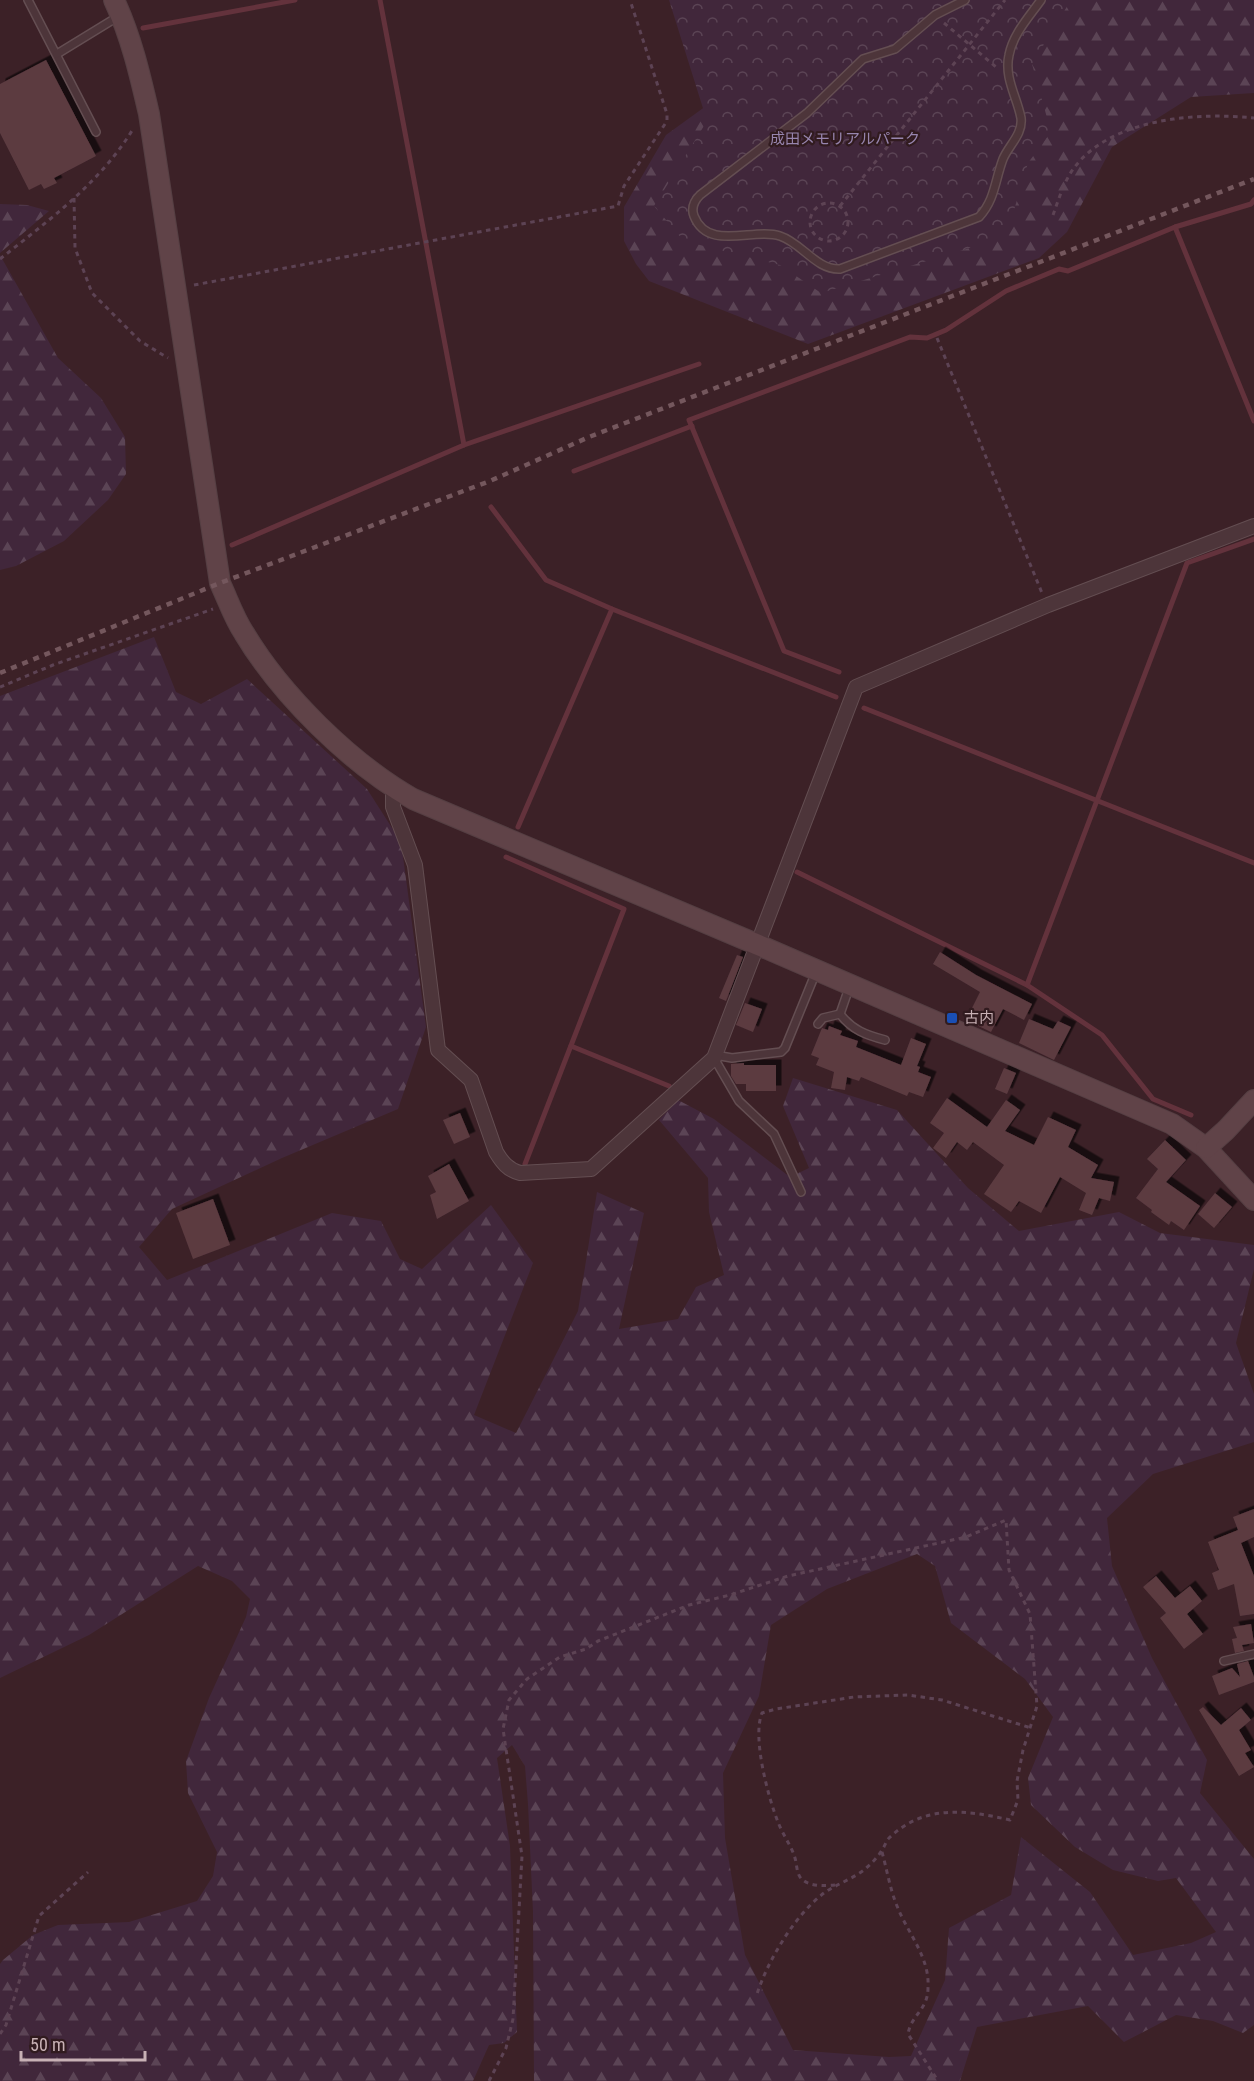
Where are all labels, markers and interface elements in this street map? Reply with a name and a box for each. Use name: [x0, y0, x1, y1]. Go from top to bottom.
park label: 成田メモリアルパーク: [770, 130, 920, 148]
place label: 古内: [964, 1009, 994, 1027]
marker: 古内: [945, 1011, 959, 1025]
scale bar: [21, 2024, 146, 2062]
text: 50 m: [30, 2034, 65, 2055]

